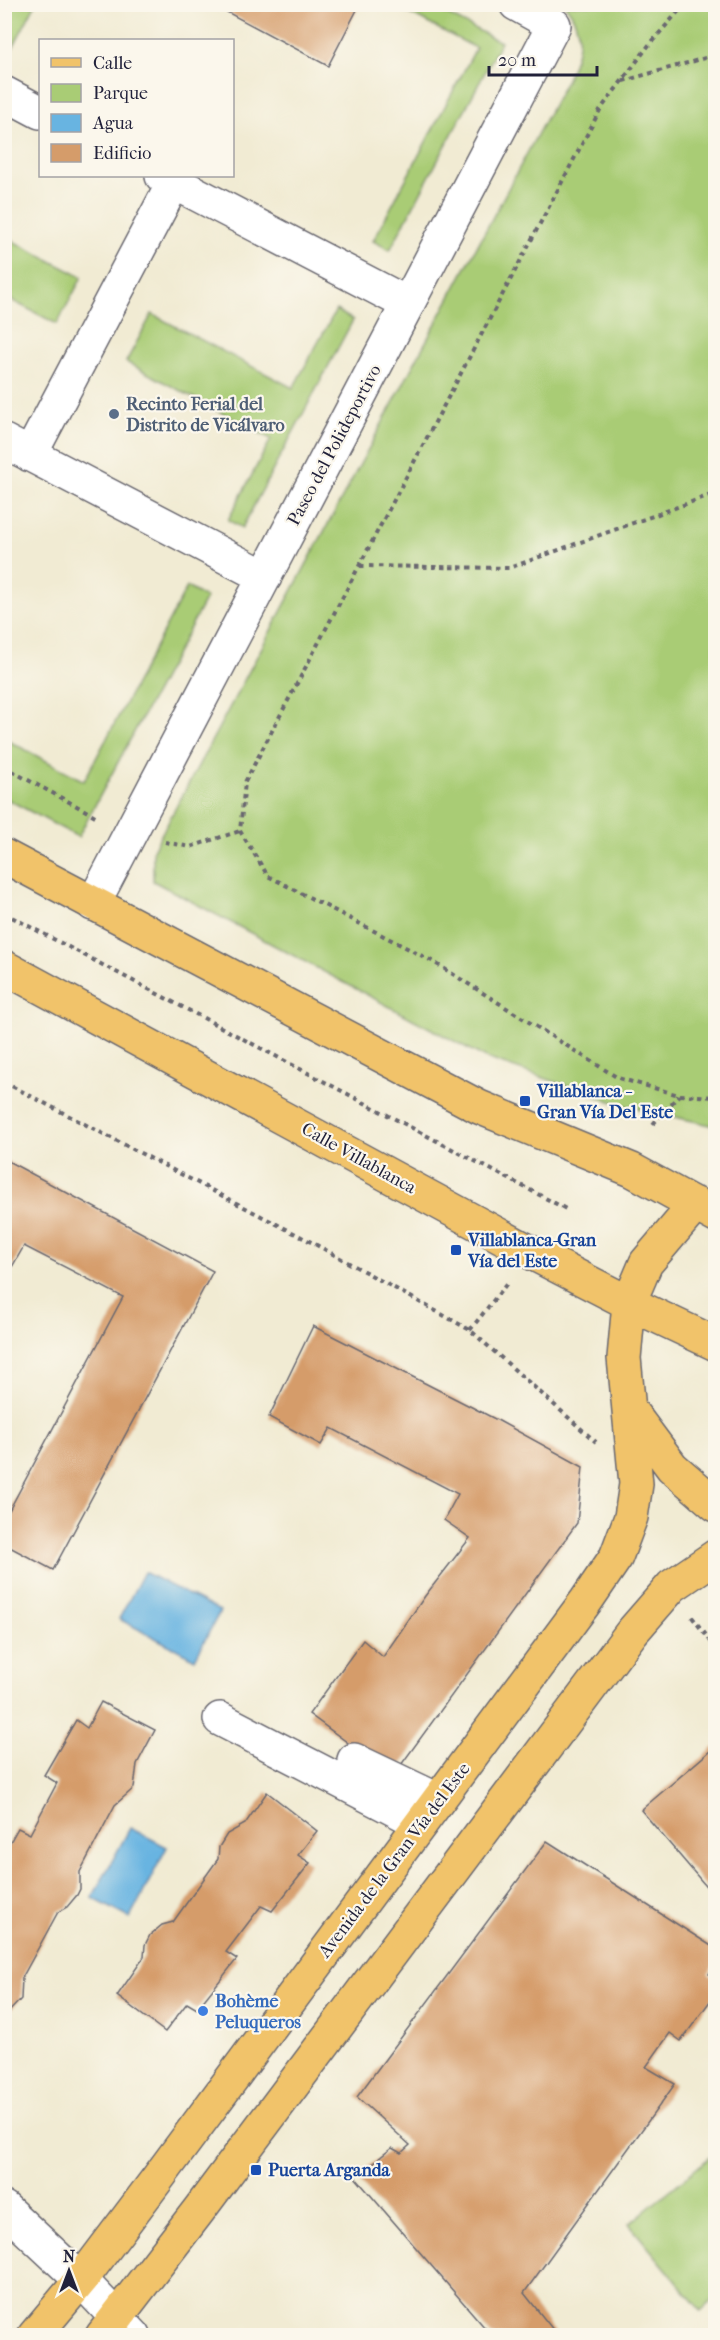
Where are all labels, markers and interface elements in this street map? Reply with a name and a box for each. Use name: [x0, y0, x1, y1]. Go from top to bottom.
legend: [39, 39, 234, 177]
scale bar: [489, 39, 597, 77]
text: 20 m: [498, 50, 536, 71]
text: Calle: [93, 53, 132, 74]
text: Parque: [93, 83, 148, 104]
text: Agua: [92, 113, 134, 134]
text: Edificio: [93, 143, 151, 164]
street label: Paseo del Polideportivo: [283, 361, 386, 529]
place label: Recinto Ferial del Distrito de Vicálvaro: [126, 394, 285, 436]
marker: Recinto Ferial del Distrito de Vicálvaro: [107, 407, 121, 421]
place label: Villablanca - Gran Vía Del Este: [536, 1081, 673, 1123]
marker: Villablanca - Gran Vía Del Este: [518, 1094, 532, 1108]
street label: Calle Villablanca: [298, 1118, 420, 1199]
place label: Villablanca-Gran Vía del Este: [467, 1230, 597, 1272]
marker: Villablanca-Gran Vía del Este: [449, 1243, 463, 1257]
street label: Avenida de la Gran Vía del Este: [314, 1759, 475, 1963]
place label: Bohème Peluqueros: [215, 1991, 301, 2033]
marker: Bohème Peluqueros: [196, 2004, 210, 2018]
place label: Puerta Arganda: [268, 2160, 391, 2181]
marker: Puerta Arganda: [249, 2163, 263, 2177]
north arrow: [39, 2241, 99, 2301]
text: N: [63, 2247, 76, 2266]

